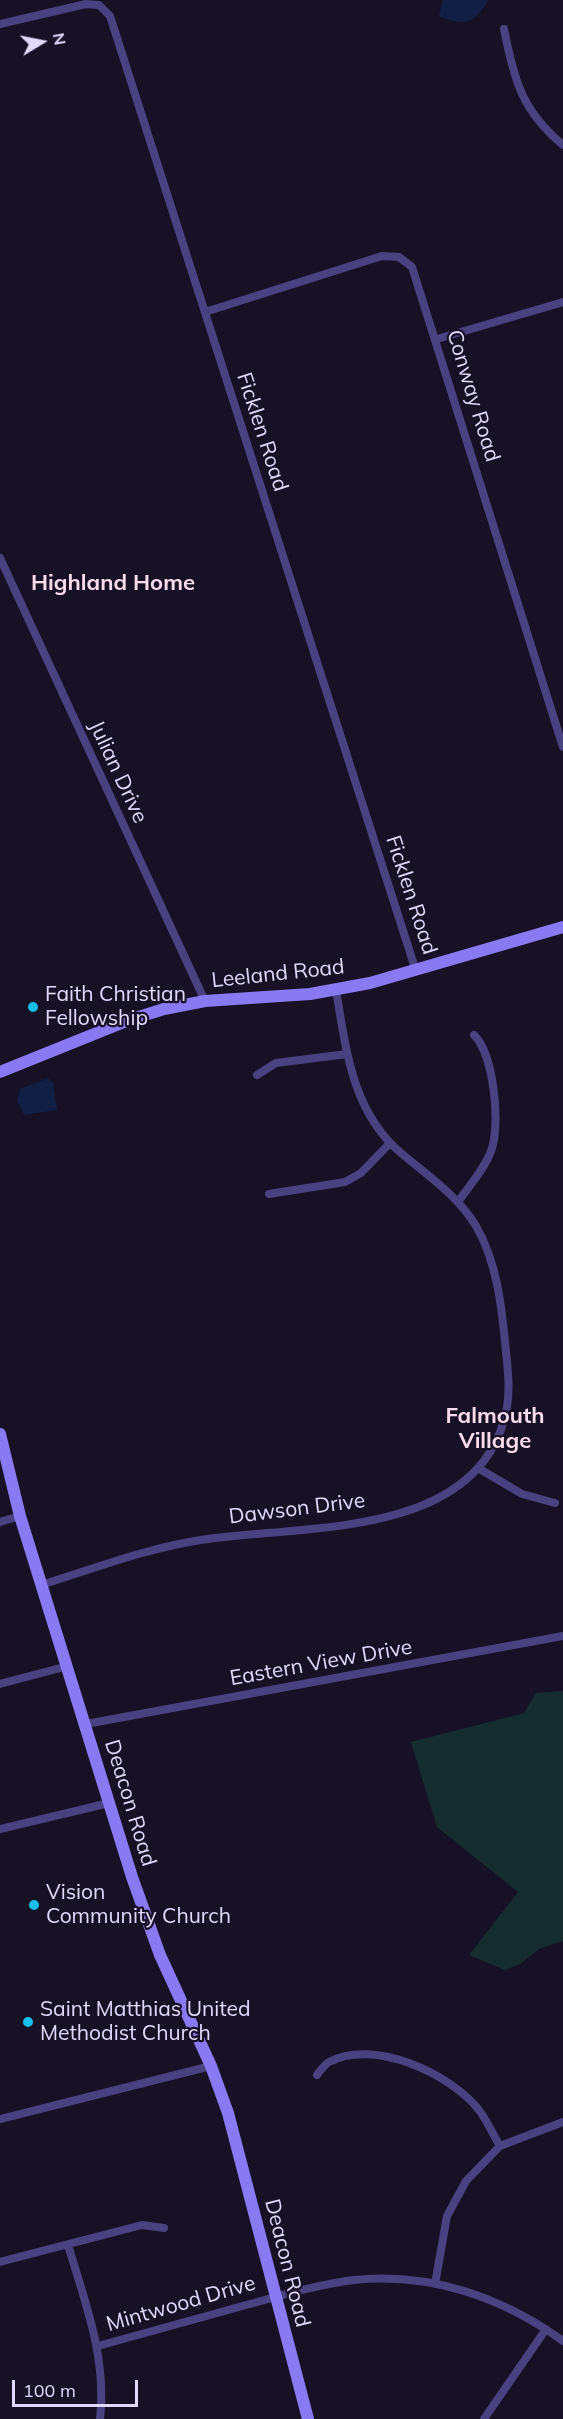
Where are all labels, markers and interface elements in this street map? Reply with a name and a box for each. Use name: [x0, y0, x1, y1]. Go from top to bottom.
north arrow: [12, 12, 72, 72]
text: N: [49, 31, 71, 47]
street label: Conway Road: [441, 327, 505, 465]
street label: Ficklen Road: [231, 369, 293, 495]
district label: Highland Home: [31, 570, 195, 596]
street label: Julian Drive: [83, 717, 153, 827]
street label: Ficklen Road: [380, 832, 442, 958]
street label: Leeland Road: [210, 954, 346, 994]
place label: Faith Christian Fellowship: [45, 982, 186, 1032]
marker: Faith Christian Fellowship: [26, 1000, 40, 1014]
district label: Falmouth Village: [445, 1403, 545, 1454]
street label: Dawson Drive: [227, 1488, 367, 1530]
street label: Eastern View Drive: [228, 1635, 414, 1691]
street label: Deacon Road: [99, 1737, 161, 1869]
place label: Vision Community Church: [46, 1880, 231, 1930]
marker: Vision Community Church: [27, 1898, 41, 1912]
place label: Saint Matthias United Methodist Church: [40, 1997, 251, 2047]
marker: Saint Matthias United Methodist Church: [21, 2015, 35, 2029]
street label: Deacon Road: [259, 2196, 315, 2330]
street label: Mintwood Drive: [104, 2271, 258, 2337]
scale bar: [15, 2368, 141, 2406]
text: 100 m: [23, 2379, 76, 2402]

